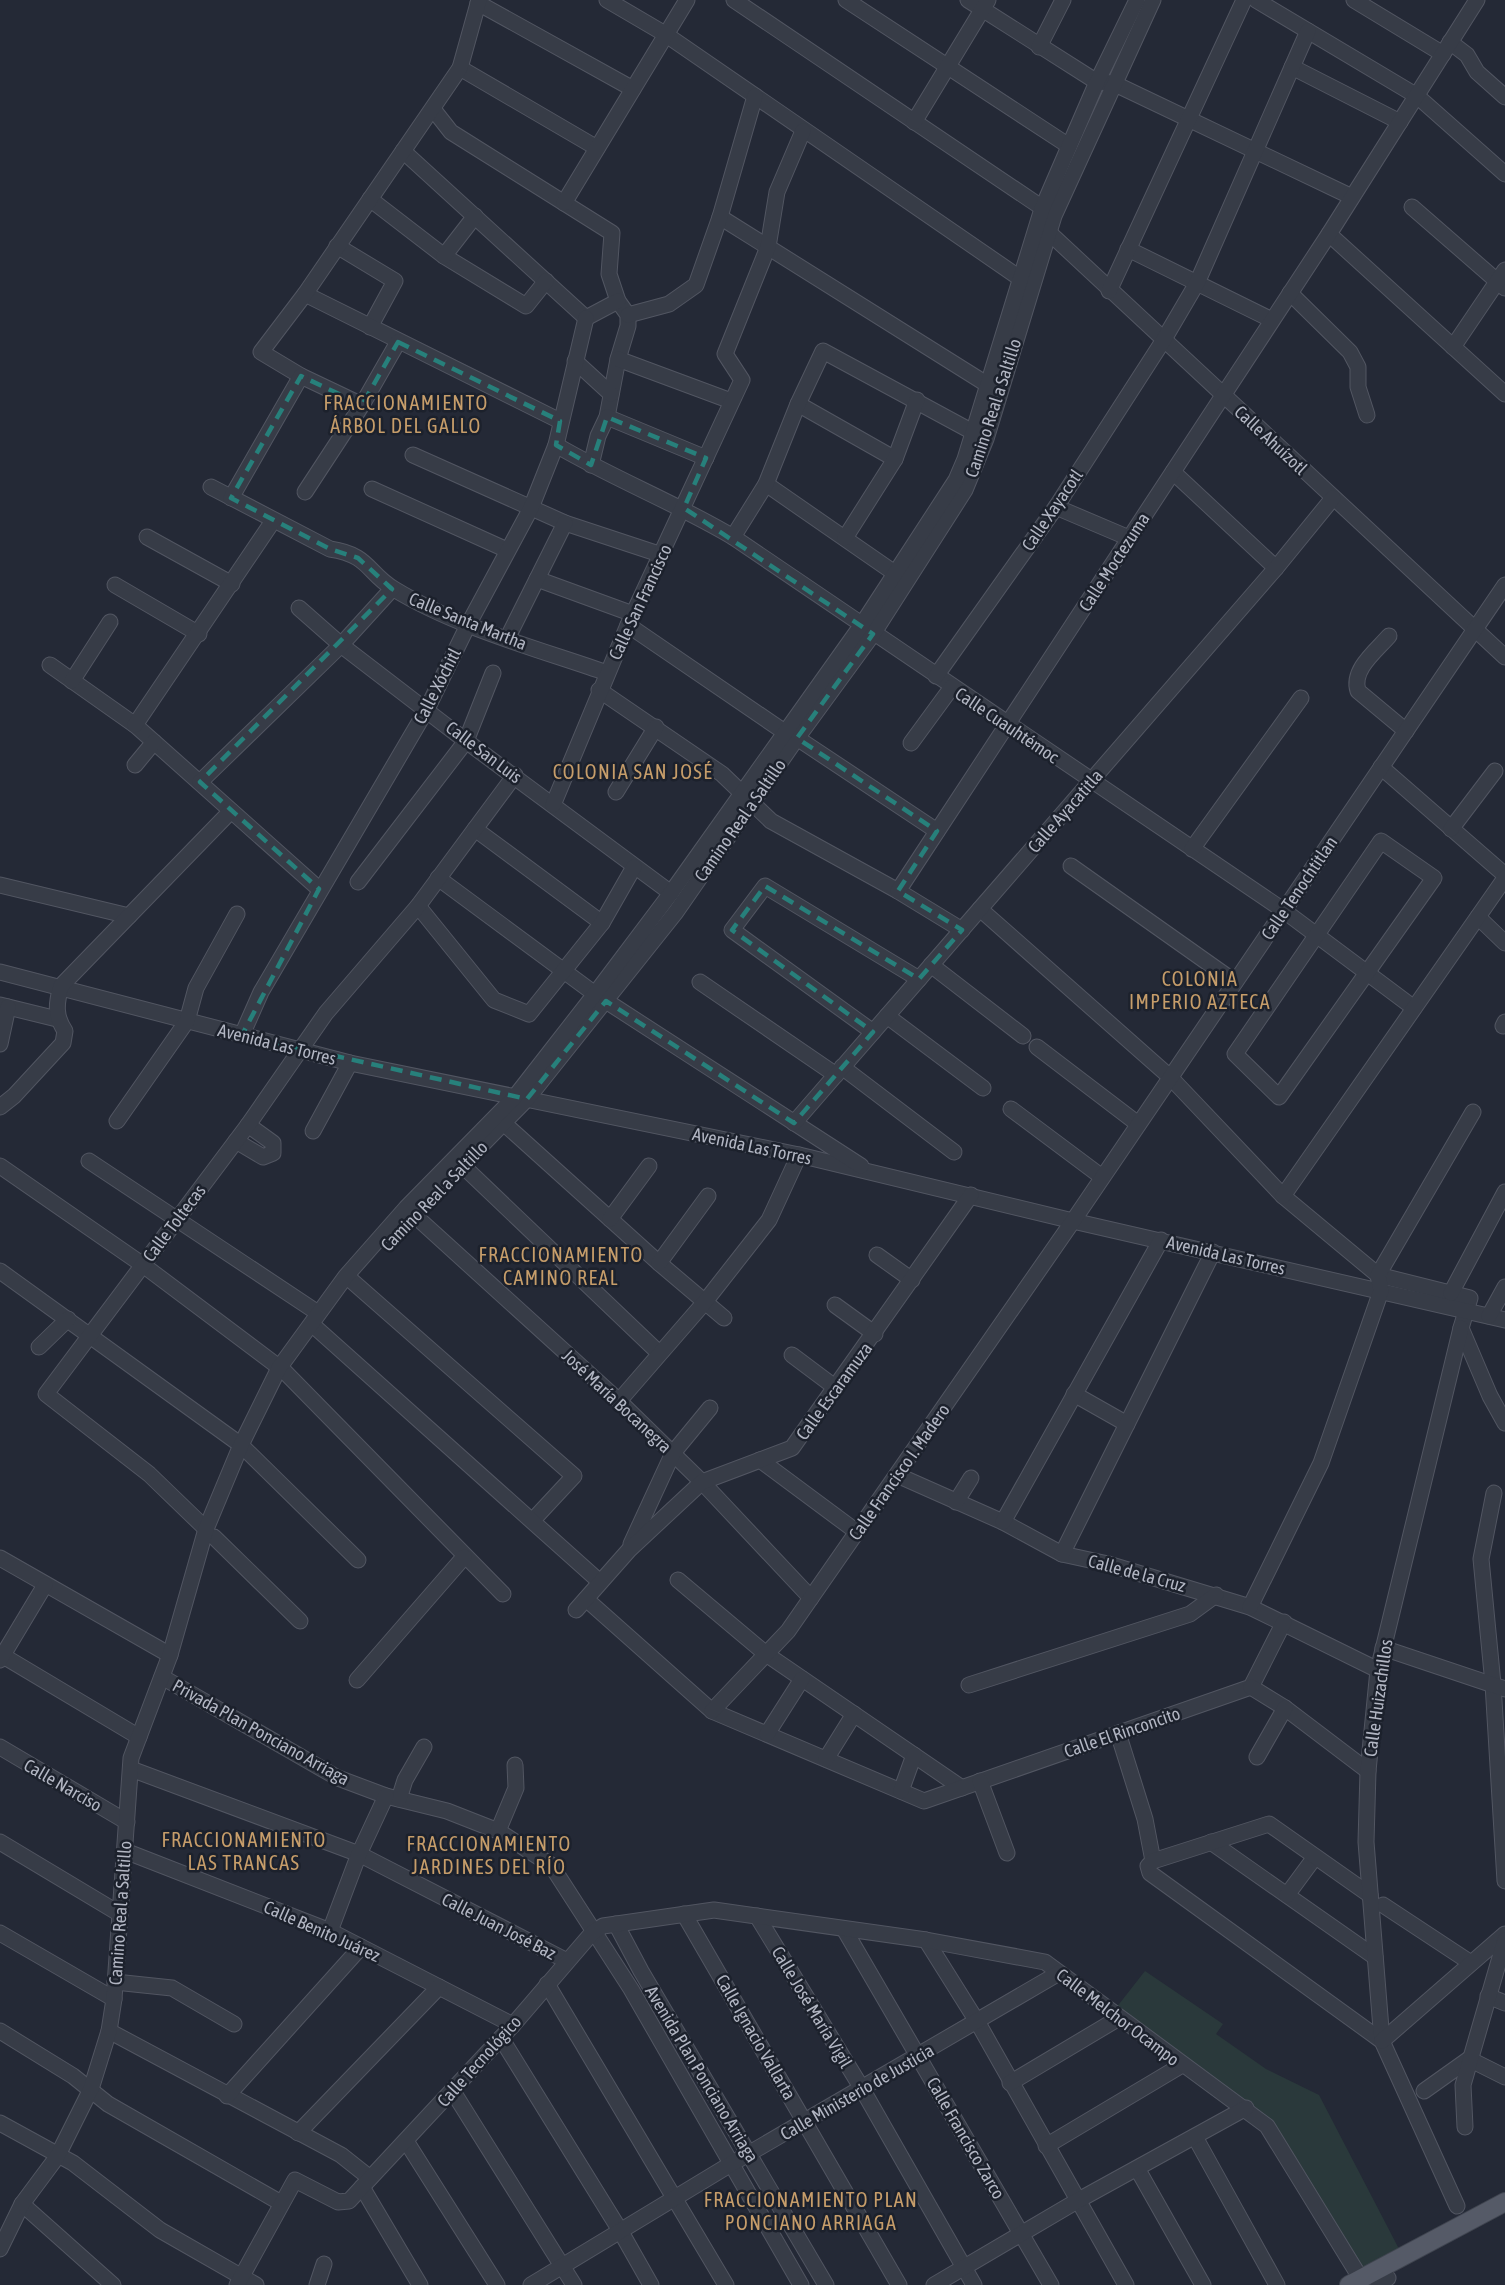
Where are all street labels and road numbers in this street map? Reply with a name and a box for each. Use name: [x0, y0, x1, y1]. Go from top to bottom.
street label: Camino Real a Saltillo: [961, 336, 1025, 480]
street label: Calle Ahuízotl: [1230, 401, 1312, 479]
street label: Calle Xayacotl: [1017, 465, 1087, 555]
street label: Calle Moctezuma: [1074, 509, 1154, 615]
street label: Calle San Francisco: [604, 541, 676, 663]
street label: Calle Santa Martha: [406, 588, 530, 654]
street label: Calle Xóchitl: [409, 644, 465, 727]
street label: Calle Cuauhtémoc: [951, 683, 1063, 768]
street label: Calle San Luis: [442, 717, 526, 787]
street label: Camino Real a Saltillo: [690, 755, 790, 885]
street label: Calle Ayacatitla: [1023, 765, 1107, 857]
street label: Calle Tenochtitlan: [1257, 832, 1341, 944]
street label: Avenida Las Torres: [216, 1019, 338, 1069]
street label: Avenida Las Torres: [691, 1123, 813, 1169]
street label: Camino Real a Saltillo: [376, 1137, 492, 1255]
street label: Calle Toltecas: [138, 1180, 210, 1266]
street label: Avenida Las Torres: [1165, 1231, 1287, 1279]
street label: Calle Escaramuza: [792, 1338, 876, 1444]
street label: José María Bocanegra: [558, 1345, 676, 1457]
street label: Calle Francisco I. Madero: [844, 1400, 954, 1544]
street label: Calle de la Cruz: [1086, 1550, 1188, 1596]
street label: Calle Huizachillos: [1359, 1638, 1397, 1758]
street label: Privada Plan Ponciano Arriaga: [169, 1675, 353, 1789]
street label: Calle El Rinconcito: [1061, 1702, 1183, 1762]
street label: Calle Narciso: [20, 1754, 106, 1816]
street label: Camino Real a Saltillo: [104, 1840, 136, 1986]
street label: Calle Juan José Baz: [439, 1888, 560, 1964]
street label: Calle Benito Juárez: [261, 1896, 384, 1966]
street label: Calle José María Vigil: [767, 1942, 857, 2072]
street label: Calle Melchor Ocampo: [1052, 1964, 1184, 2070]
street label: Calle Ignacio Vallarta: [712, 1971, 800, 2103]
street label: Avenida Plan Ponciano Arriaga: [641, 1982, 763, 2166]
street label: Calle Tecnológico: [433, 2011, 525, 2111]
street label: Calle Ministerio de Justicia: [776, 2039, 938, 2145]
street label: Calle Francisco Zarco: [923, 2073, 1009, 2203]

